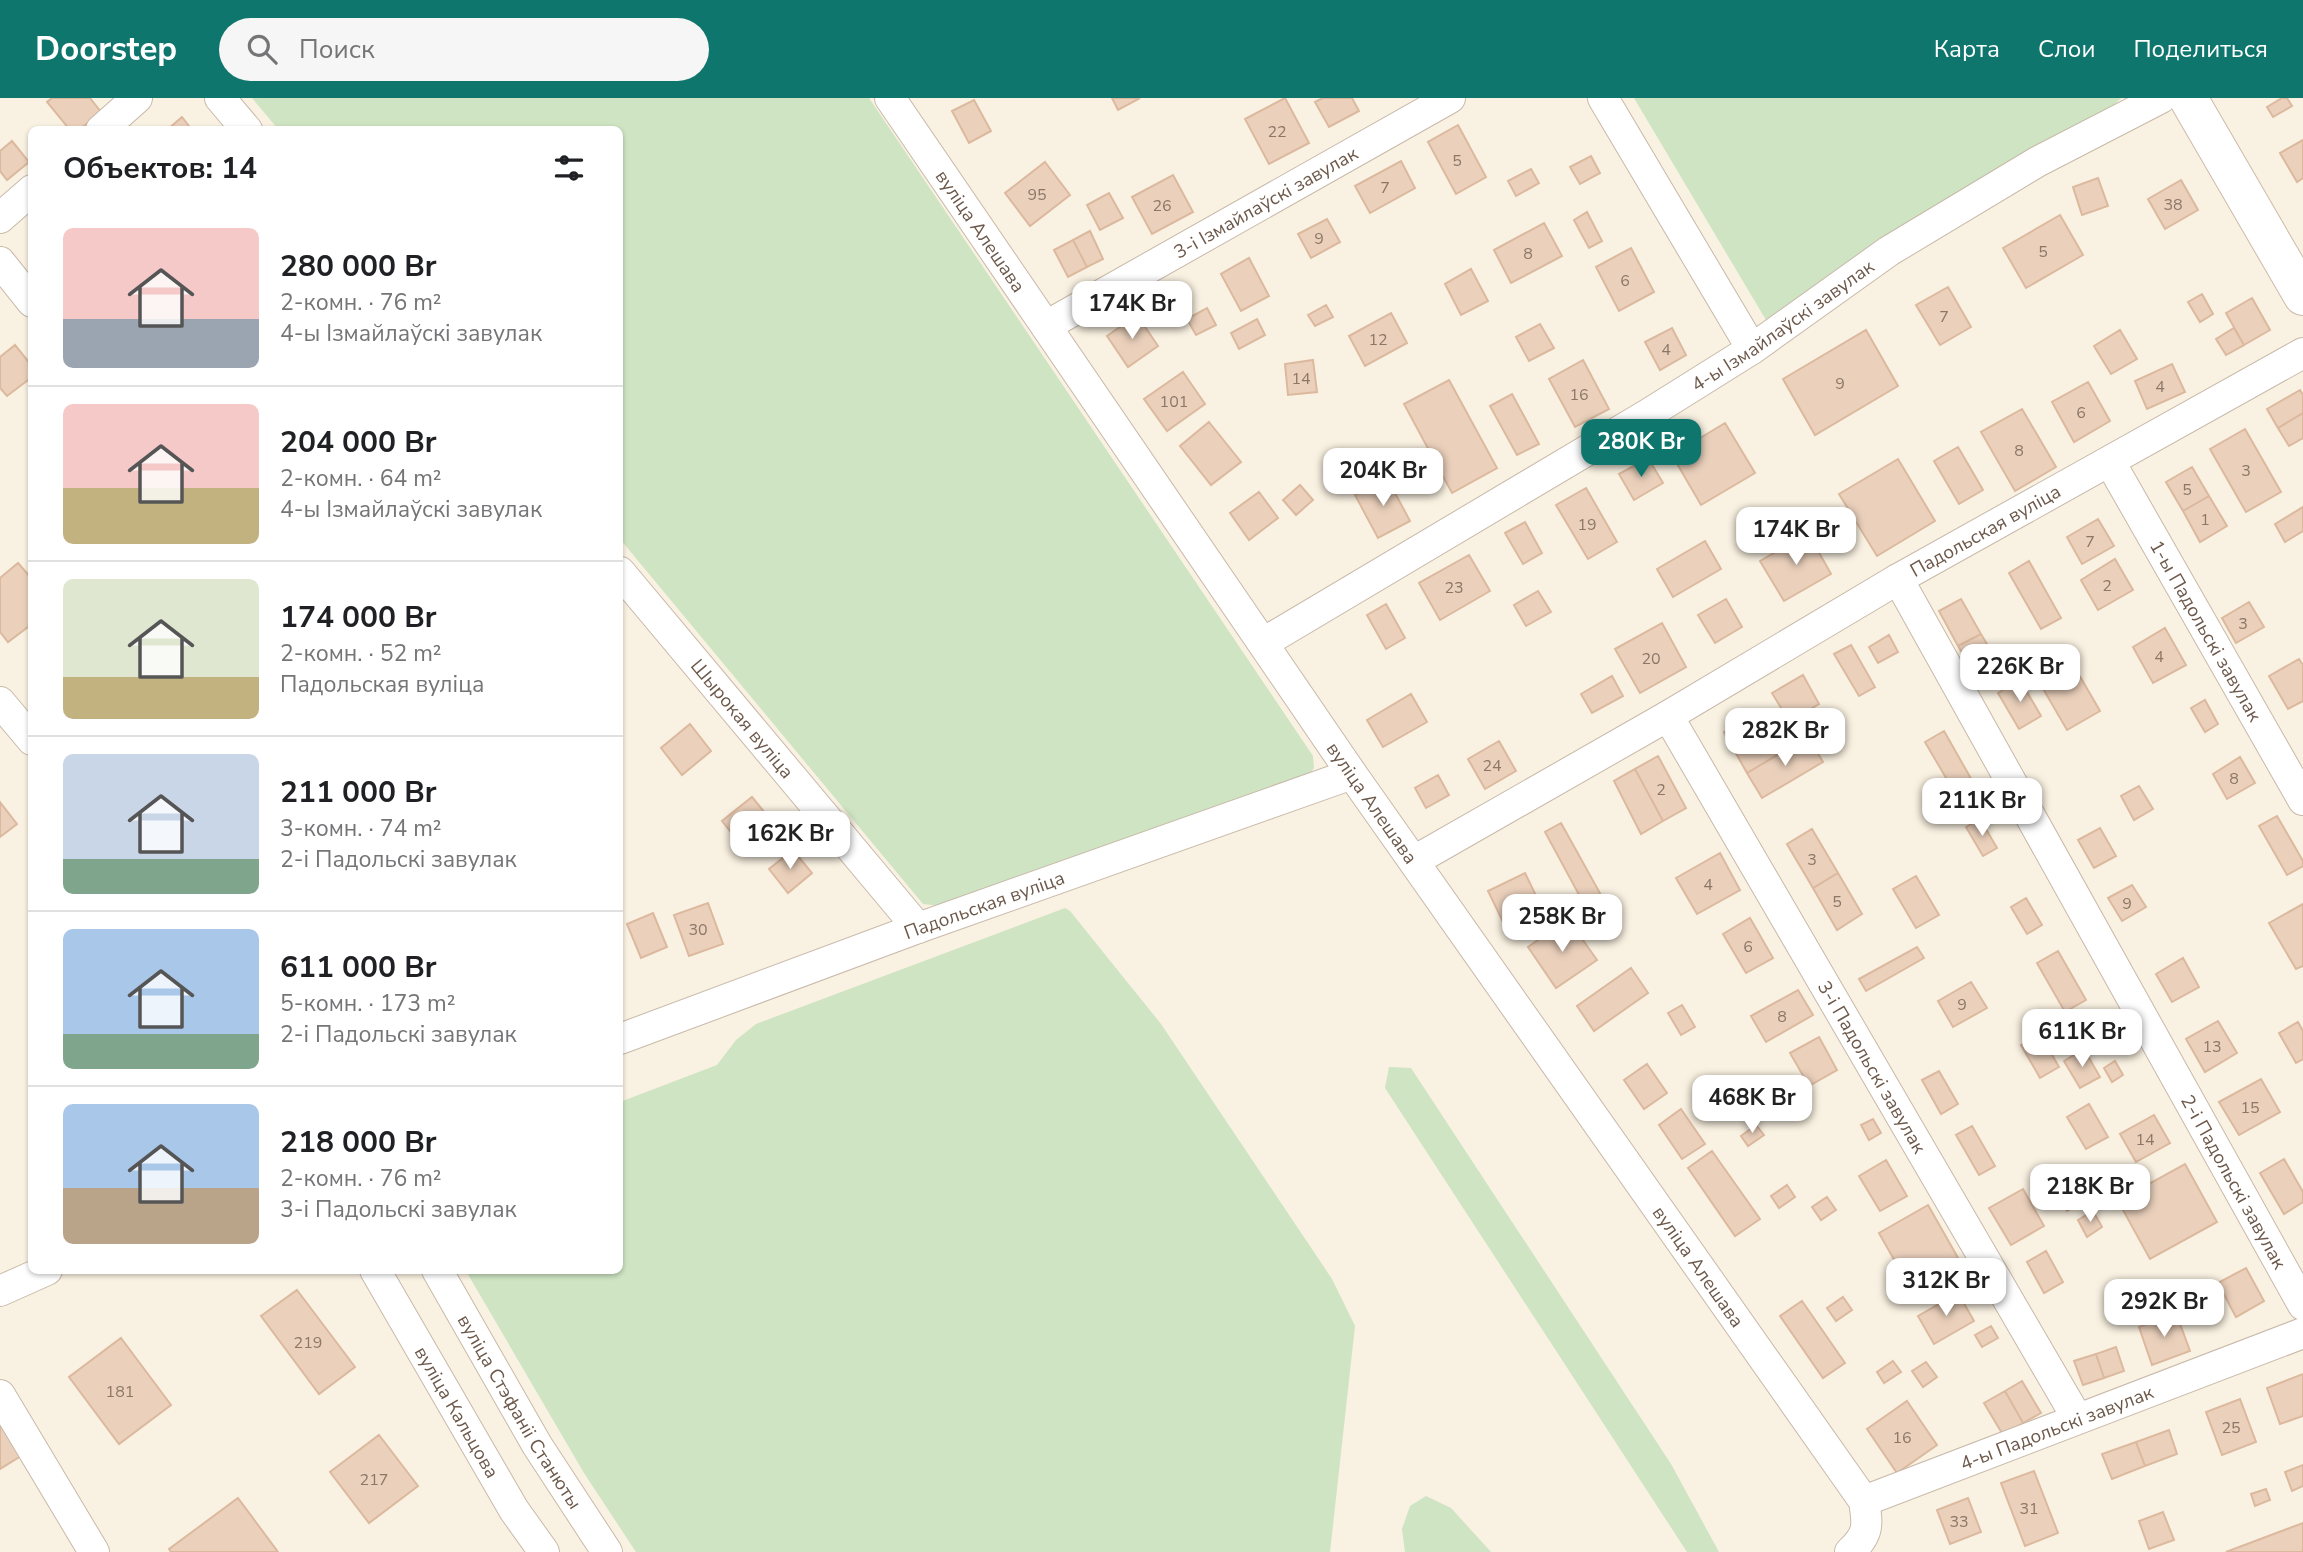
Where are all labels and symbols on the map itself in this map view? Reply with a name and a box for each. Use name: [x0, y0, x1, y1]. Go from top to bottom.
house number: 22: [1267, 121, 1287, 143]
street label: 3-і Ізмайлаўскі завулак: [1169, 141, 1363, 265]
house number: 5: [1452, 150, 1462, 172]
street label: вуліца Алешава: [929, 165, 1031, 298]
house number: 7: [1380, 177, 1390, 199]
house number: 95: [1027, 184, 1047, 206]
house number: 38: [2163, 194, 2183, 216]
house number: 26: [1152, 195, 1172, 217]
house number: 9: [1314, 228, 1324, 250]
house number: 5: [2038, 241, 2048, 263]
house number: 8: [1523, 243, 1533, 265]
street label: 4-ы Ізмайлаўскі завулак: [1686, 254, 1879, 398]
house number: 6: [1620, 270, 1630, 292]
pin: 174K Br: [1067, 282, 1197, 341]
house number: 7: [1939, 306, 1949, 328]
house number: 12: [1368, 329, 1388, 351]
house number: 4: [1661, 339, 1671, 361]
house number: 14: [1291, 368, 1311, 390]
house number: 9: [1835, 373, 1845, 395]
house number: 4: [2155, 376, 2165, 398]
house number: 16: [1569, 384, 1589, 406]
house number: 101: [1160, 391, 1188, 413]
house number: 6: [2076, 402, 2086, 424]
pin: 280K Br: [1576, 420, 1706, 479]
house number: 8: [2014, 440, 2024, 462]
pin: 204K Br: [1318, 448, 1448, 508]
house number: 3: [2241, 460, 2251, 482]
street label: Падольская вуліца: [1906, 479, 2066, 584]
house number: 5: [2182, 479, 2192, 501]
pin: 174K Br: [1731, 508, 1861, 567]
house number: 1: [2200, 509, 2210, 531]
house number: 19: [1577, 514, 1597, 536]
house number: 7: [2085, 531, 2095, 553]
street label: 1-ы Падольскі завулак: [2143, 536, 2267, 726]
house number: 2: [2102, 575, 2112, 597]
house number: 23: [1444, 577, 1464, 599]
house number: 3: [2238, 613, 2248, 635]
pin: 226K Br: [1955, 644, 2085, 704]
house number: 4: [2154, 646, 2164, 668]
house number: 20: [1641, 648, 1661, 670]
street label: Шырокая вуліца: [684, 654, 799, 784]
pin: 282K Br: [1720, 708, 1850, 768]
street label: вуліца Алешава: [1320, 737, 1423, 869]
house number: 24: [1482, 755, 1502, 777]
house number: 8: [2229, 768, 2239, 790]
pin: 211K Br: [1917, 778, 2047, 838]
house number: 2: [1656, 779, 1666, 801]
pin: 162K Br: [725, 812, 855, 871]
house number: 3: [1807, 849, 1817, 871]
street label: Падольская вуліца: [900, 865, 1068, 946]
house number: 4: [1703, 874, 1713, 896]
house number: 5: [1832, 891, 1842, 913]
house number: 9: [2122, 893, 2132, 915]
pin: 258K Br: [1497, 894, 1627, 954]
house number: 30: [688, 919, 708, 941]
house number: 6: [1743, 936, 1753, 958]
street label: 3-і Падольскі завулак: [1811, 976, 1932, 1158]
house number: 9: [1957, 994, 1967, 1016]
house number: 8: [1777, 1006, 1787, 1028]
pin: 611K Br: [2017, 1010, 2147, 1069]
house number: 13: [2202, 1036, 2222, 1058]
pin: 468K Br: [1687, 1076, 1817, 1135]
street label: 2-і Падольскі завулак: [2174, 1090, 2292, 1274]
house number: 15: [2240, 1097, 2260, 1119]
house number: 14: [2135, 1129, 2155, 1151]
pin: 218K Br: [2025, 1164, 2155, 1224]
street label: вуліца Алешава: [1646, 1201, 1750, 1333]
pin: 312K Br: [1881, 1258, 2011, 1318]
pin: 292K Br: [2099, 1280, 2229, 1339]
street label: вуліца Стэфаніі Станюты: [451, 1310, 587, 1514]
house number: 219: [294, 1332, 322, 1354]
street label: вуліца Кальцова: [408, 1342, 505, 1483]
street label: 4-ы Падольскі завулак: [1956, 1380, 2157, 1477]
house number: 181: [106, 1381, 134, 1403]
house number: 25: [2221, 1417, 2241, 1439]
house number: 16: [1892, 1427, 1912, 1449]
house number: 217: [360, 1469, 388, 1491]
house number: 31: [2019, 1498, 2039, 1520]
house number: 33: [1949, 1511, 1969, 1533]

